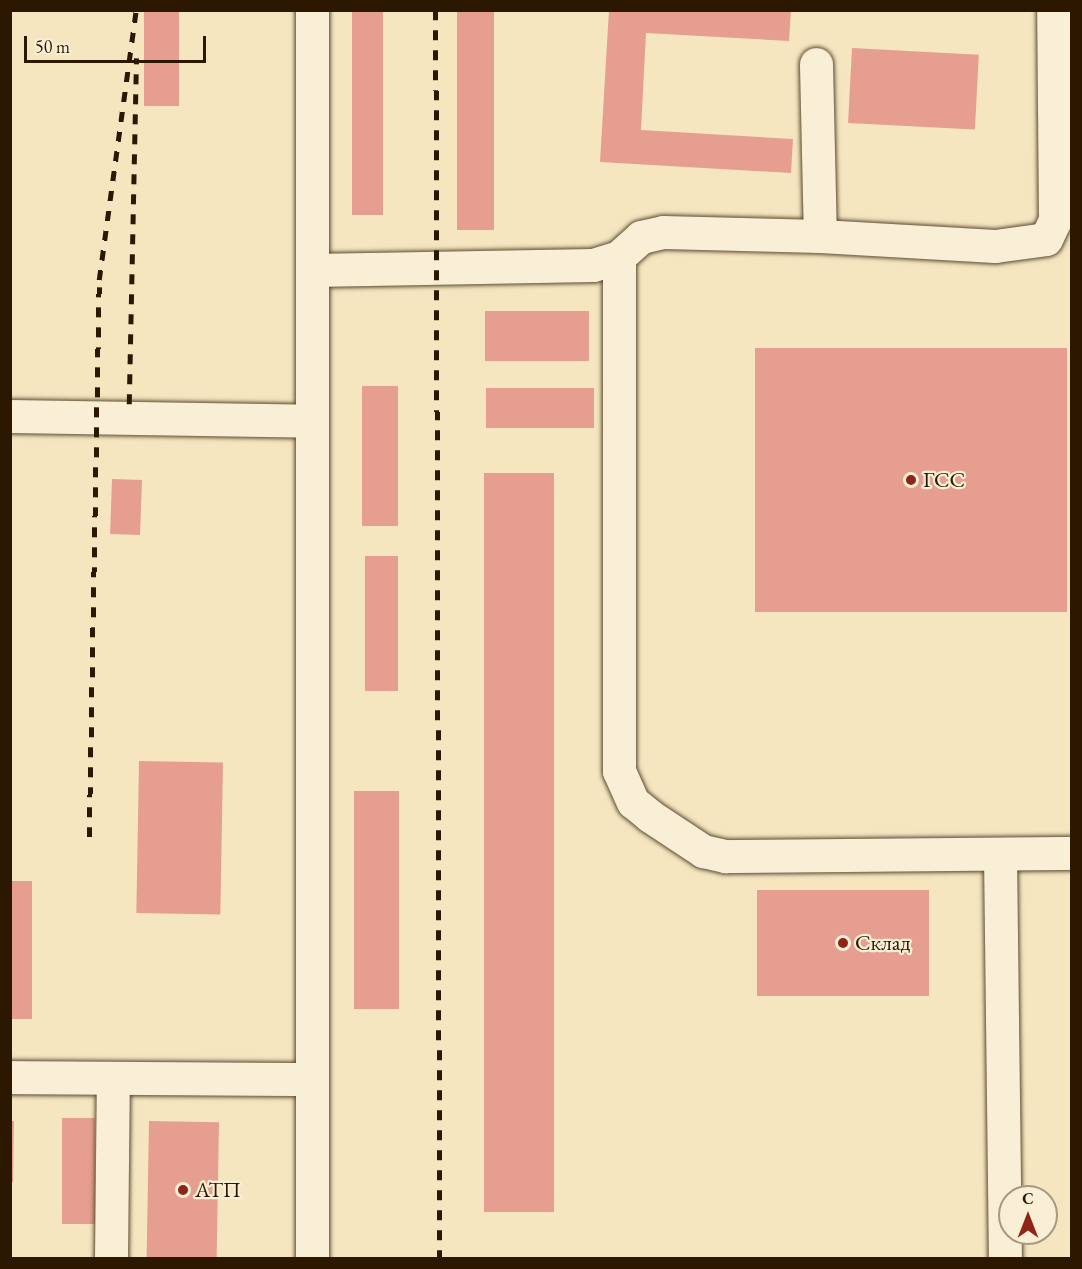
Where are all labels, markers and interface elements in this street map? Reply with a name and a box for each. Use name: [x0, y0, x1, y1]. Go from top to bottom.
scale bar: [27, 24, 208, 62]
text: 50 m: [35, 35, 70, 58]
place label: ГСС: [923, 467, 965, 493]
marker: ГСС: [904, 473, 918, 487]
place label: Склад: [855, 930, 911, 956]
marker: Склад: [836, 936, 850, 950]
place label: АТП: [195, 1177, 241, 1203]
marker: АТП: [176, 1183, 190, 1197]
north arrow: [998, 1185, 1058, 1245]
text: С: [1022, 1188, 1034, 1209]

